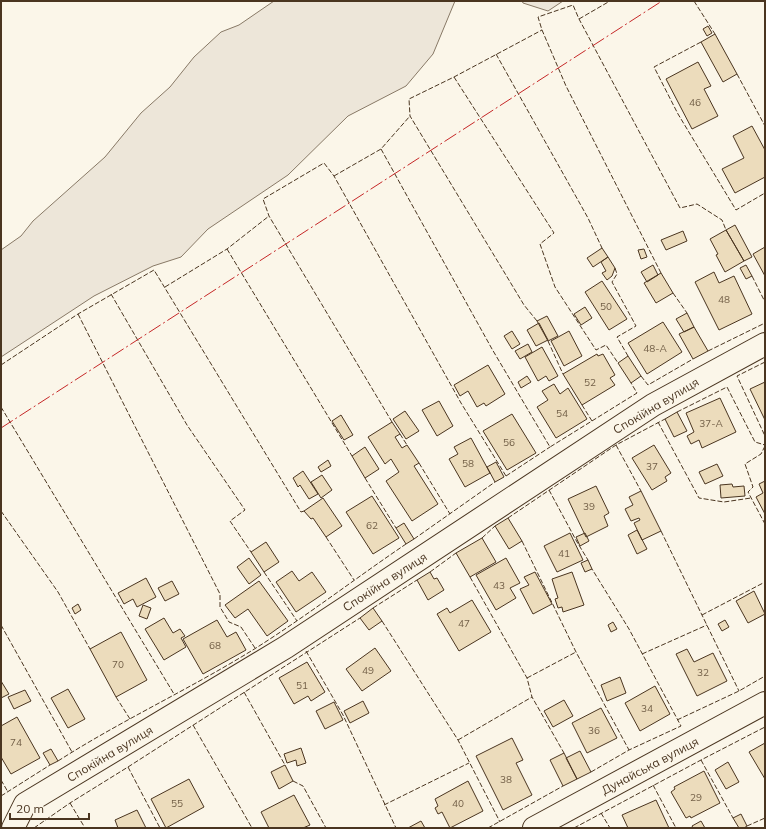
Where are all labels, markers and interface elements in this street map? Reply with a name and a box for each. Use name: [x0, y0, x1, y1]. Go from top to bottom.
house number: 46: [689, 96, 701, 109]
house number: 48: [718, 293, 730, 306]
house number: 50: [600, 300, 612, 313]
house number: 48-А: [643, 342, 667, 355]
street label: Спокійна вулиця: [610, 374, 701, 437]
house number: 52: [584, 376, 596, 389]
house number: 54: [556, 407, 568, 420]
house number: 37-А: [699, 417, 723, 430]
house number: 56: [503, 436, 515, 449]
house number: 58: [462, 457, 474, 470]
house number: 37: [646, 460, 658, 473]
house number: 39: [583, 500, 595, 513]
house number: 62: [366, 519, 378, 532]
house number: 41: [558, 547, 570, 560]
street label: Спокійна вулиця: [340, 549, 430, 614]
house number: 43: [493, 579, 505, 592]
house number: 47: [458, 617, 470, 630]
house number: 68: [209, 639, 221, 652]
house number: 70: [112, 658, 124, 671]
house number: 49: [362, 664, 374, 677]
house number: 32: [697, 666, 709, 679]
house number: 51: [296, 679, 308, 692]
house number: 34: [641, 702, 653, 715]
street label: Спокійна вулиця: [64, 722, 155, 785]
house number: 36: [588, 724, 600, 737]
street label: Дунайська вулиця: [599, 734, 701, 798]
house number: 74: [10, 736, 22, 749]
house number: 38: [500, 773, 512, 786]
house number: 29: [690, 791, 702, 804]
scale bar: [10, 795, 89, 821]
house number: 55: [171, 797, 183, 810]
house number: 40: [452, 797, 464, 810]
text: 20 m: [16, 801, 44, 816]

